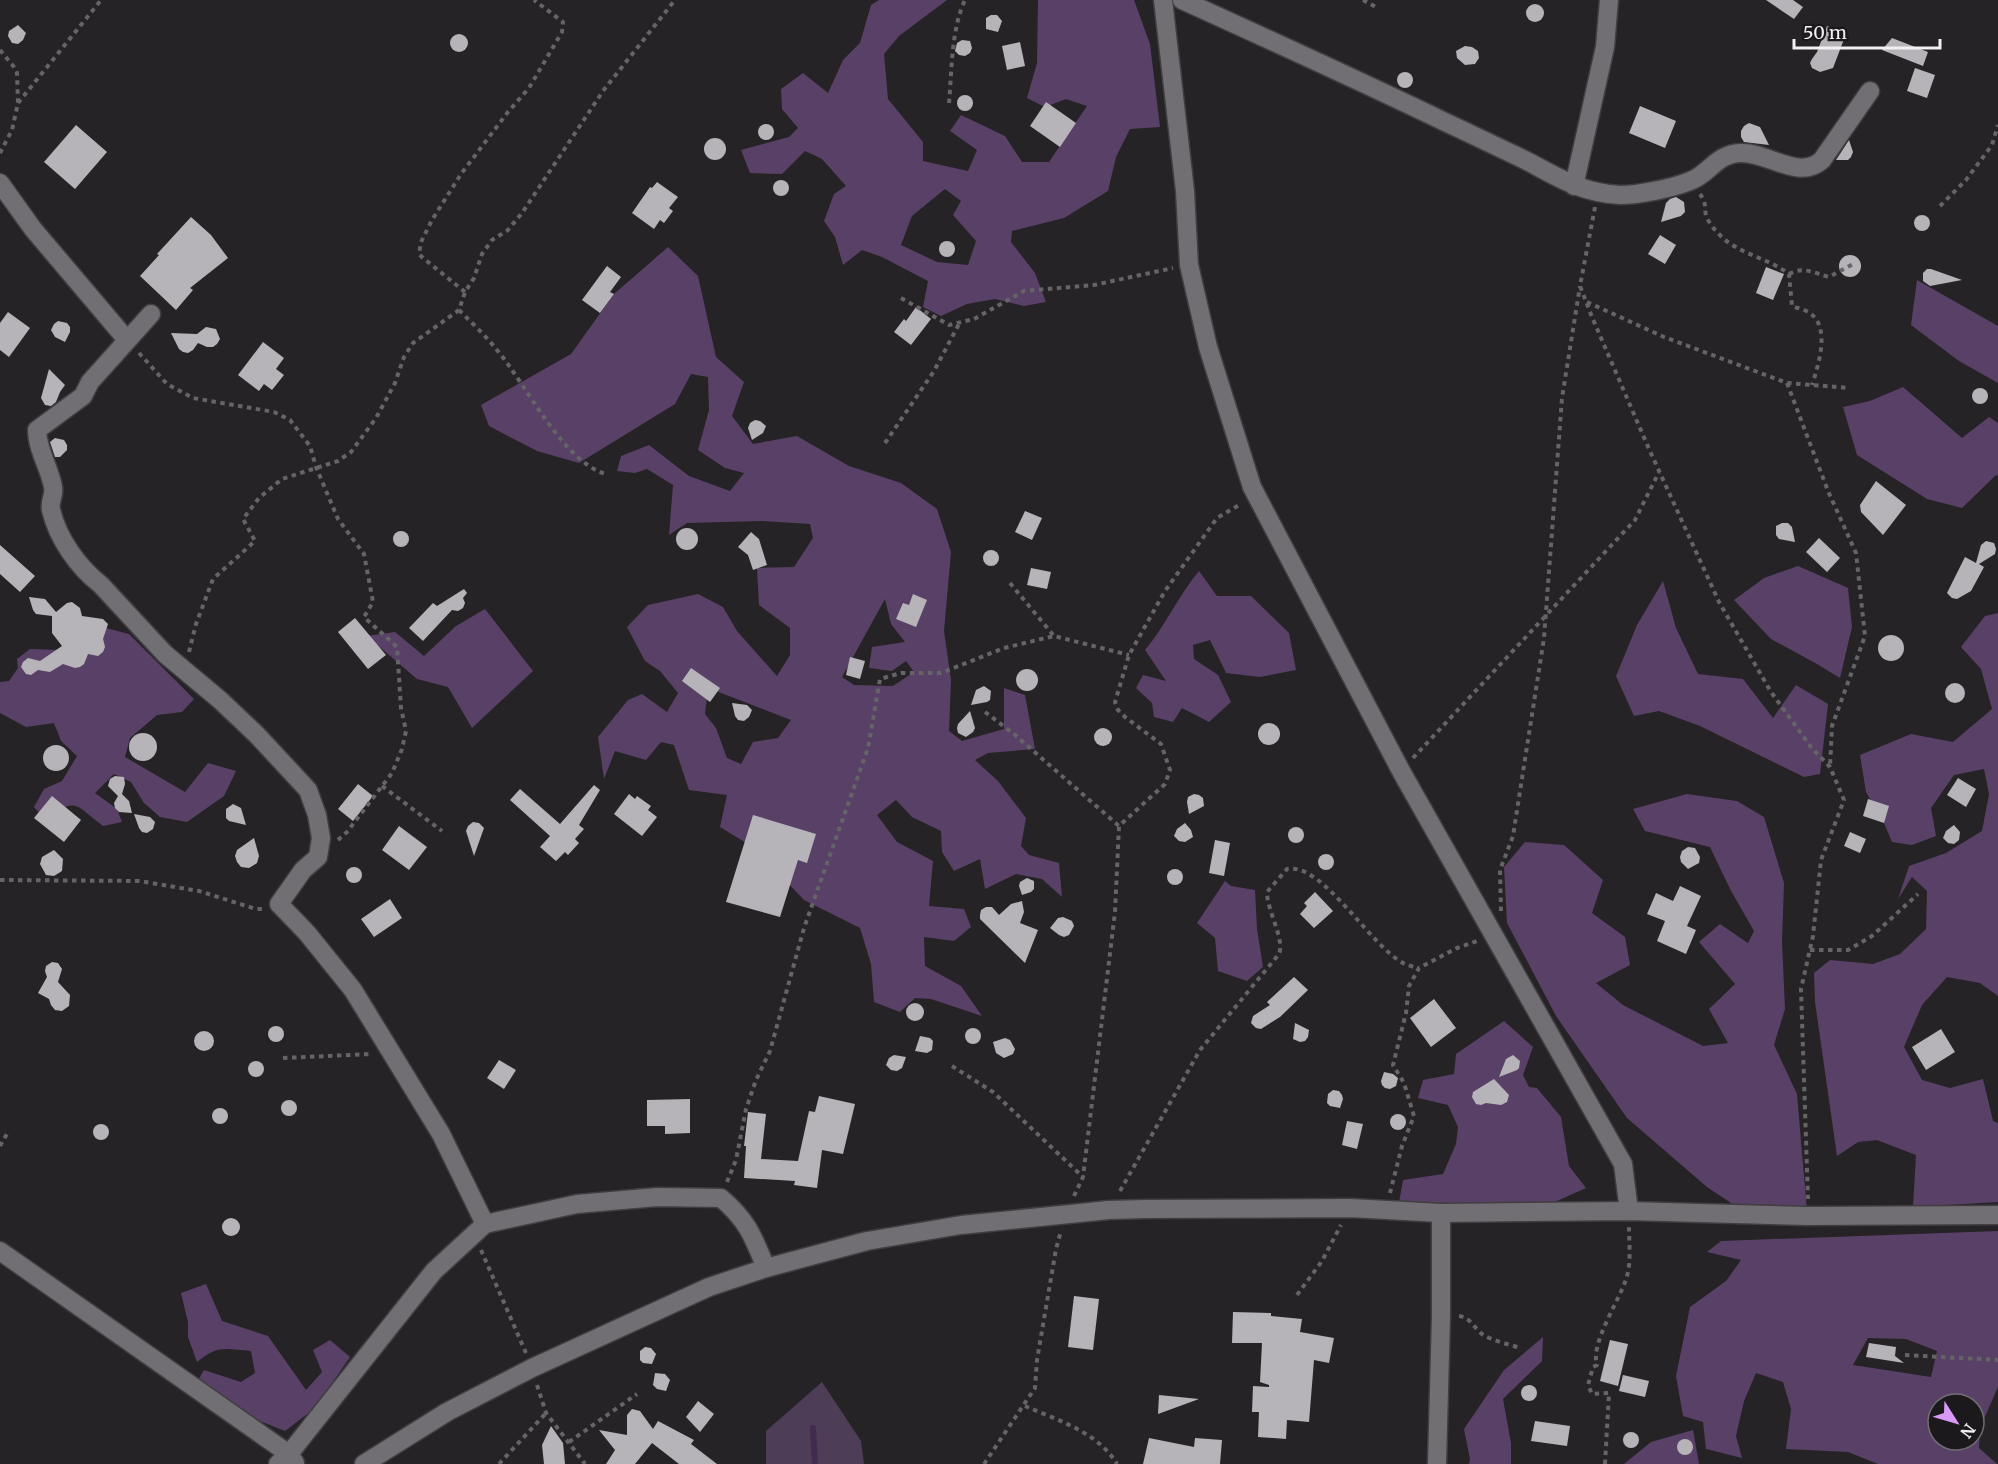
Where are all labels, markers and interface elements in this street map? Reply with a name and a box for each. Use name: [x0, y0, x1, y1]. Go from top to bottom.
scale bar: [1794, 12, 1940, 50]
text: 50 m: [1803, 21, 1847, 44]
north arrow: [1926, 1392, 1986, 1452]
text: N: [1956, 1420, 1980, 1442]

